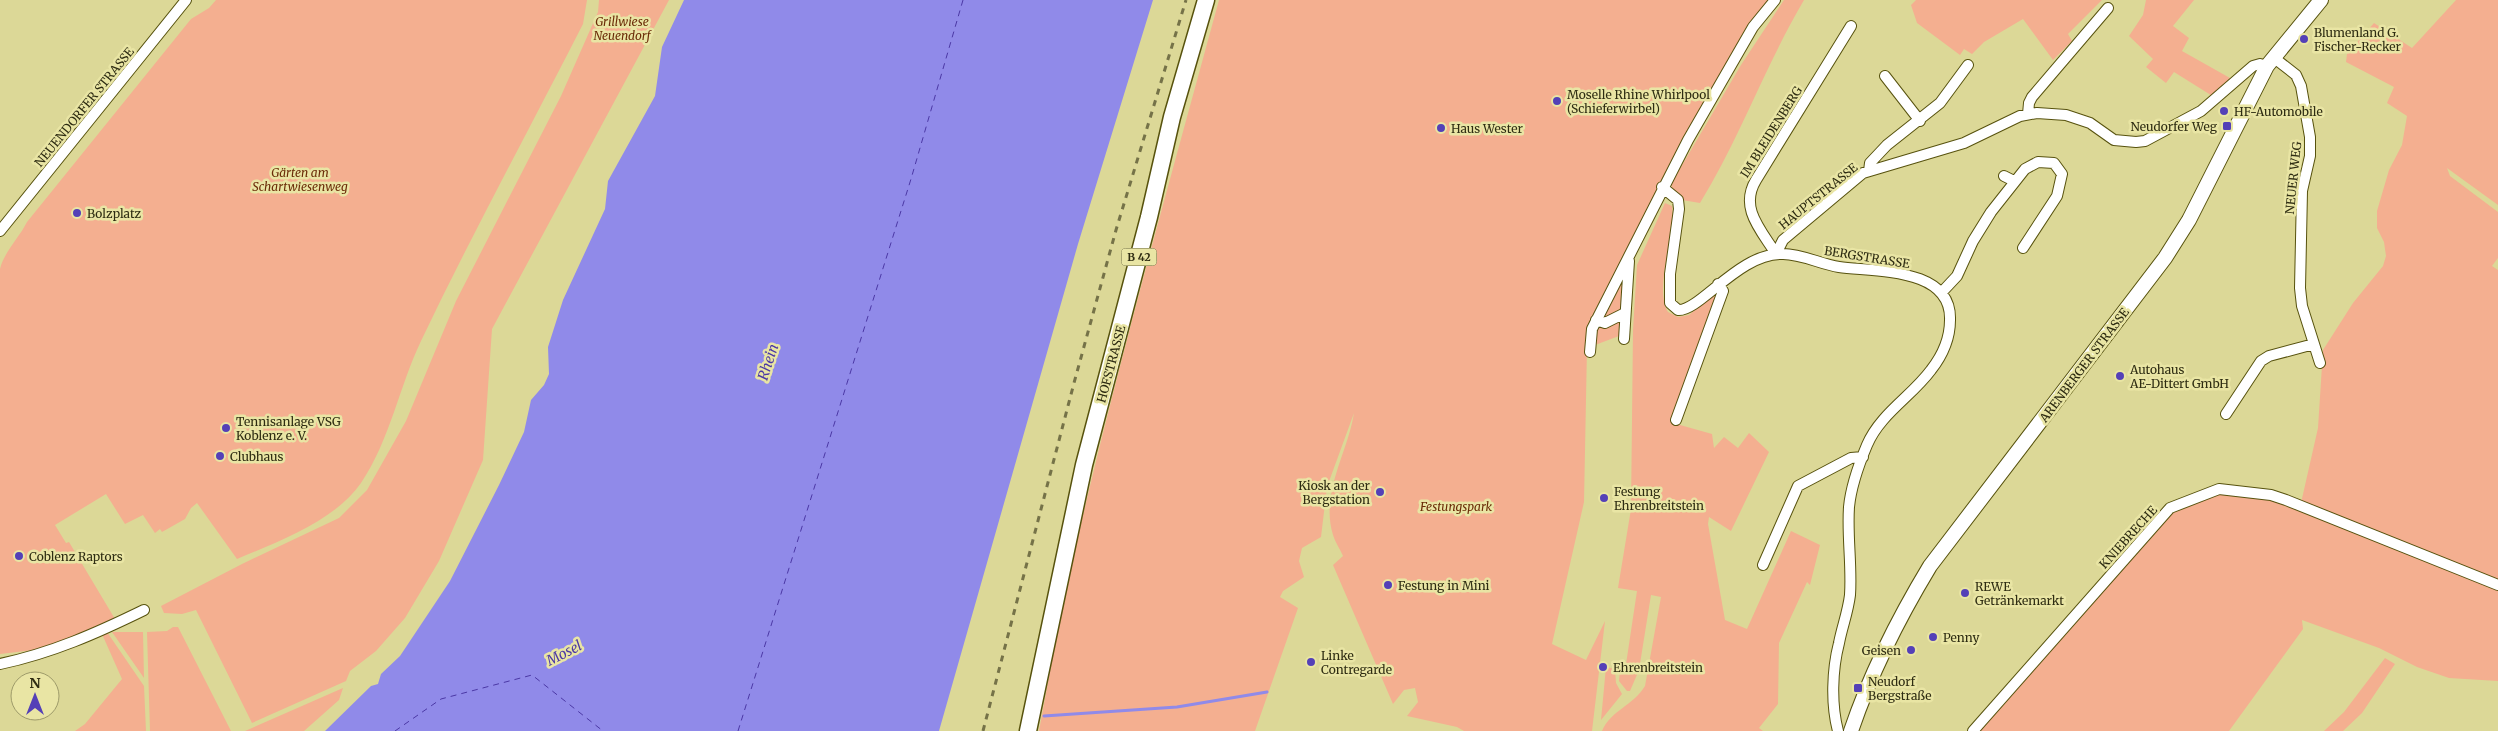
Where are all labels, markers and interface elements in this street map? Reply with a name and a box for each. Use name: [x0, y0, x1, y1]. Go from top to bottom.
park label: Grillwiese Neuendorf: [593, 14, 652, 43]
place label: Blumenland G. Fischer-Recker: [2314, 25, 2401, 54]
marker: Blumenland G. Fischer-Recker: [2298, 33, 2310, 45]
street label: NEUENDORFER STRASSE: [31, 44, 137, 170]
street label: IM BLEIDENBERG: [1737, 83, 1805, 180]
place label: Moselle Rhine Whirlpool (Schieferwirbel): [1567, 87, 1710, 116]
marker: Moselle Rhine Whirlpool (Schieferwirbel): [1551, 95, 1563, 107]
place label: HF-Automobile: [2234, 104, 2323, 119]
marker: HF-Automobile: [2218, 105, 2230, 117]
place label: Neudorfer Weg: [2131, 119, 2218, 134]
marker: Neudorfer Weg: [2221, 120, 2233, 132]
place label: Haus Wester: [1451, 121, 1523, 136]
marker: Haus Wester: [1435, 122, 1447, 134]
street label: NEUER WEG: [2282, 141, 2304, 215]
street label: HAUPTSTRASSE: [1776, 159, 1861, 232]
park label: Gärten am Schartwiesenweg: [252, 165, 348, 194]
place label: Bolzplatz: [87, 206, 142, 221]
marker: Bolzplatz: [71, 207, 83, 219]
street label: BERGSTRASSE: [1823, 243, 1911, 271]
road number: B 42: [1122, 248, 1156, 266]
street label: ARENBERGER STRASSE: [2036, 305, 2132, 426]
street label: HOFSTRASSE: [1094, 323, 1129, 404]
water label: Rhein: [754, 342, 782, 382]
place label: Autohaus AE-Dittert GmbH: [2129, 362, 2229, 391]
marker: Autohaus AE-Dittert GmbH: [2114, 370, 2126, 382]
place label: Tennisanlage VSG Koblenz e. V.: [236, 414, 341, 443]
marker: Tennisanlage VSG Koblenz e. V.: [220, 422, 232, 434]
place label: Clubhaus: [230, 449, 283, 464]
marker: Clubhaus: [214, 450, 226, 462]
place label: Kiosk an der Bergstation: [1298, 478, 1371, 507]
place label: Festung Ehrenbreitstein: [1614, 484, 1704, 513]
marker: Kiosk an der Bergstation: [1374, 486, 1386, 498]
marker: Festung Ehrenbreitstein: [1598, 492, 1610, 504]
park label: Festungspark: [1419, 499, 1493, 514]
street label: KNIEBRECHE: [2096, 502, 2160, 571]
place label: Coblenz Raptors: [29, 549, 123, 564]
marker: Coblenz Raptors: [13, 550, 25, 562]
place label: Festung in Mini: [1398, 578, 1490, 593]
marker: Festung in Mini: [1382, 579, 1394, 591]
place label: REWE Getränkemarkt: [1975, 579, 2064, 608]
marker: REWE Getränkemarkt: [1959, 587, 1971, 599]
place label: Penny: [1943, 630, 1979, 645]
marker: Penny: [1927, 631, 1939, 643]
water label: Mosel: [542, 636, 585, 670]
place label: Geisen: [1862, 643, 1901, 658]
marker: Geisen: [1905, 644, 1917, 656]
place label: Linke Contregarde: [1321, 648, 1392, 677]
marker: Linke Contregarde: [1305, 656, 1317, 668]
place label: Ehrenbreitstein: [1613, 660, 1703, 675]
marker: Ehrenbreitstein: [1597, 661, 1609, 673]
north arrow: [10, 671, 60, 721]
text: N: [29, 674, 41, 692]
place label: Neudorf Bergstraße: [1868, 674, 1932, 703]
marker: Neudorf Bergstraße: [1852, 682, 1864, 694]

